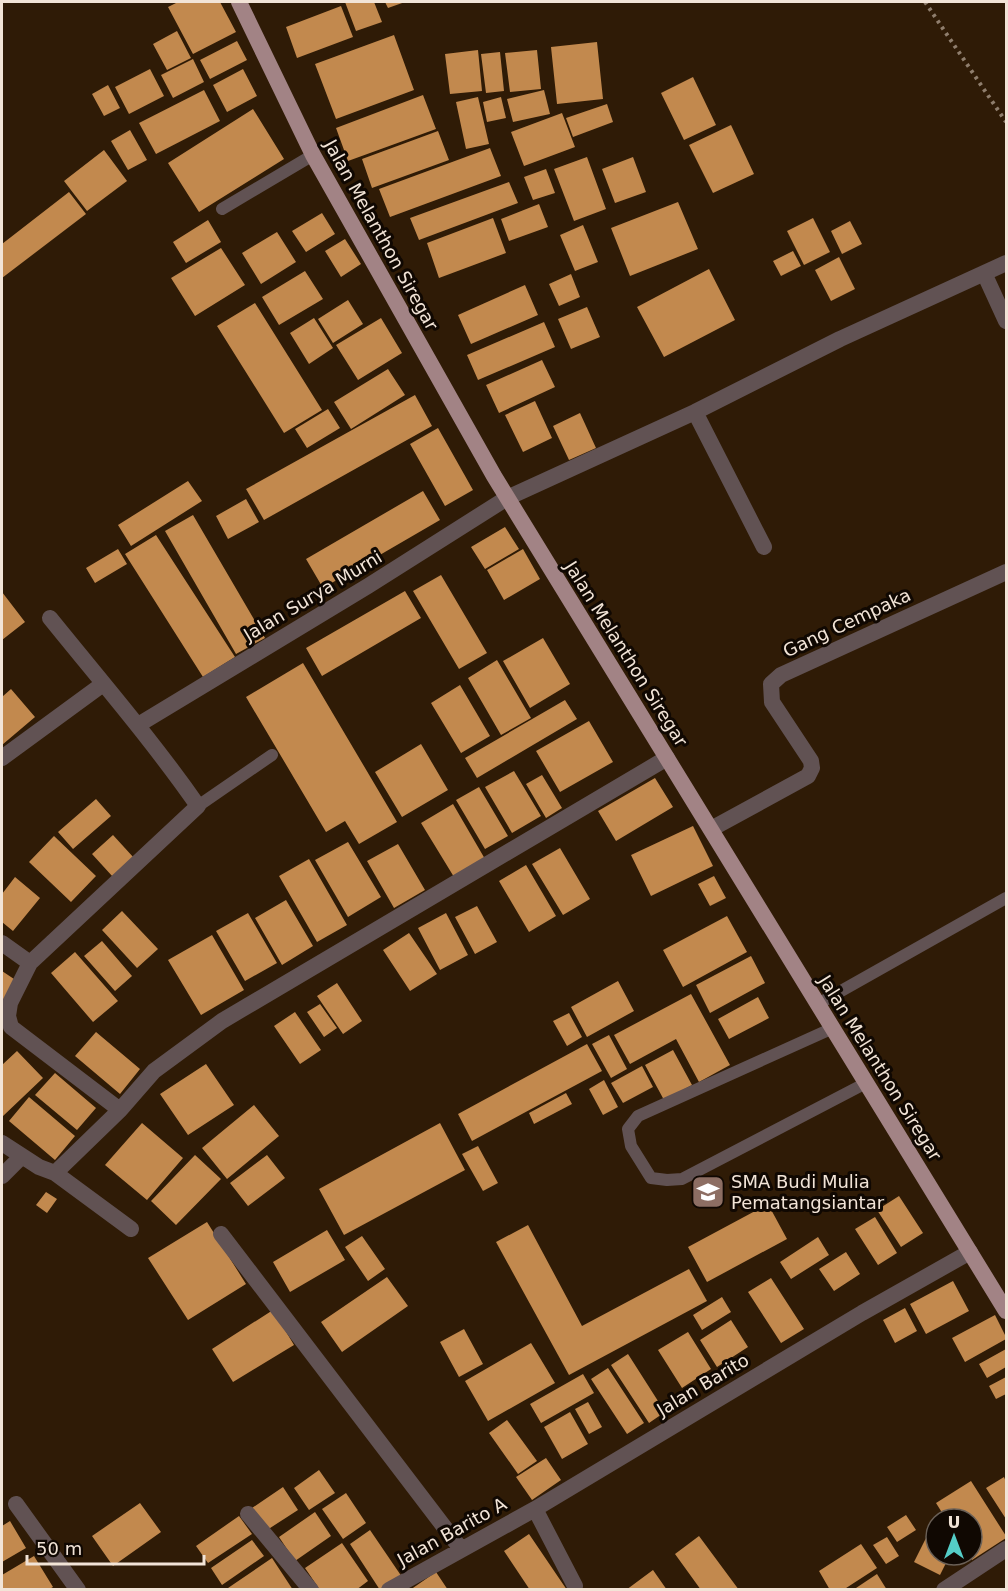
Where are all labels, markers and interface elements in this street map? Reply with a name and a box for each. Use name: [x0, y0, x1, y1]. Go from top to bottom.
street label: Jalan Melanthon Siregar: [320, 135, 443, 334]
street label: Jalan Surya Murni: [239, 546, 386, 646]
street label: Jalan Melanthon Siregar: [560, 556, 692, 751]
street label: Gang Cempaka: [780, 584, 914, 661]
street label: Jalan Melanthon Siregar: [814, 970, 946, 1165]
place label: SMA Budi Mulia Pematangsiantar: [731, 1171, 885, 1213]
school or university icon: SMA Budi Mulia Pematangsiantar: [690, 1174, 726, 1210]
street label: Jalan Barito: [652, 1349, 752, 1421]
street label: Jalan Barito A: [393, 1493, 511, 1571]
north arrow: [924, 1507, 984, 1567]
text: U: [948, 1513, 961, 1532]
scale bar: [27, 1528, 204, 1566]
text: 50 m: [36, 1538, 82, 1559]

